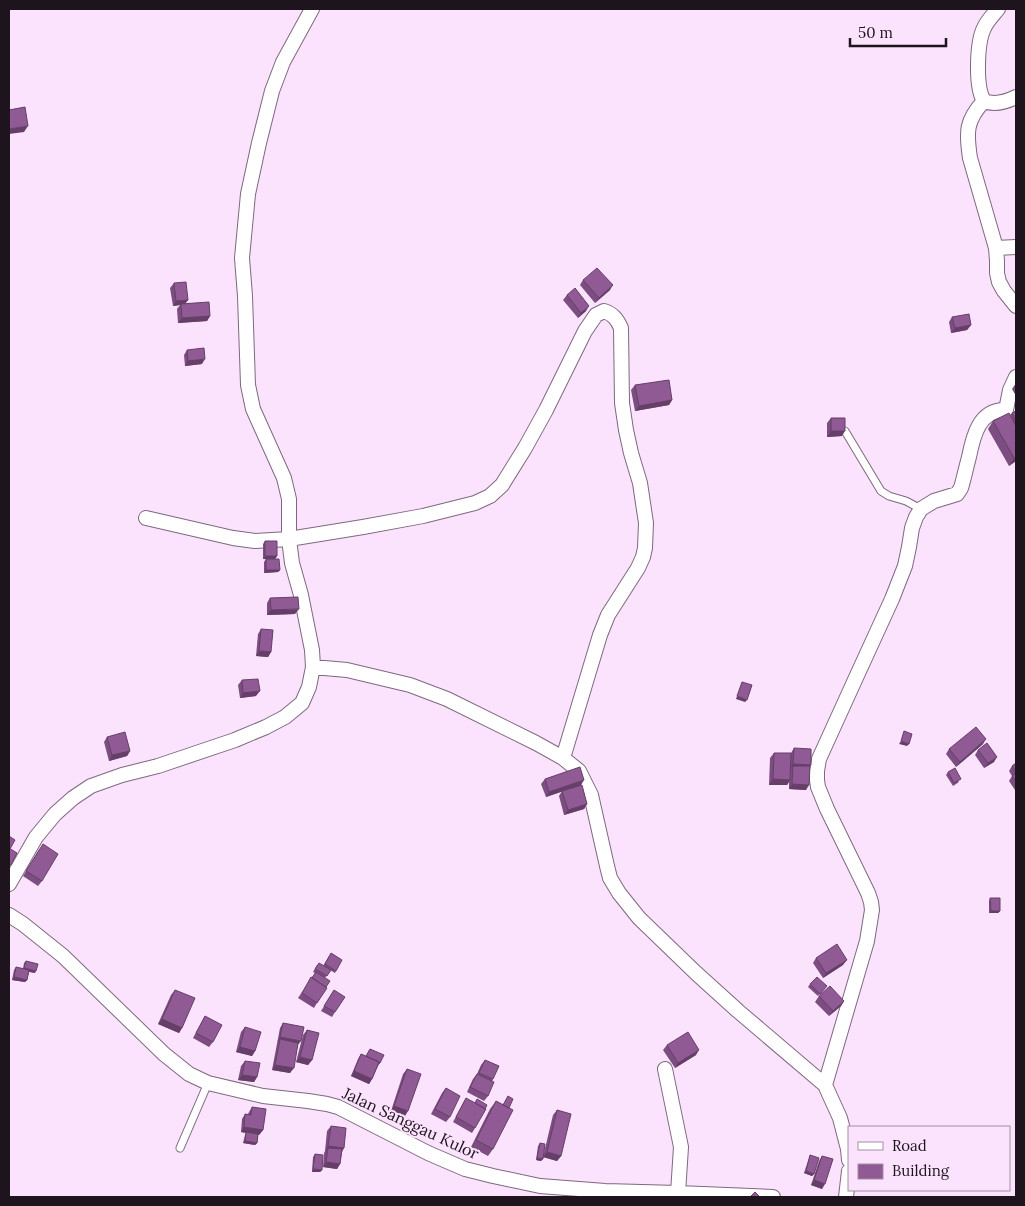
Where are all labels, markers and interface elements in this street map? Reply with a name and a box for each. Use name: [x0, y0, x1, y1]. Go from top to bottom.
scale bar: [850, 15, 946, 47]
text: 50 m: [858, 23, 893, 42]
street label: Jalan Sanggau Kulor: [339, 1082, 482, 1163]
legend: [848, 1126, 1010, 1191]
text: Road: [892, 1136, 927, 1155]
text: Building: [892, 1161, 950, 1180]

